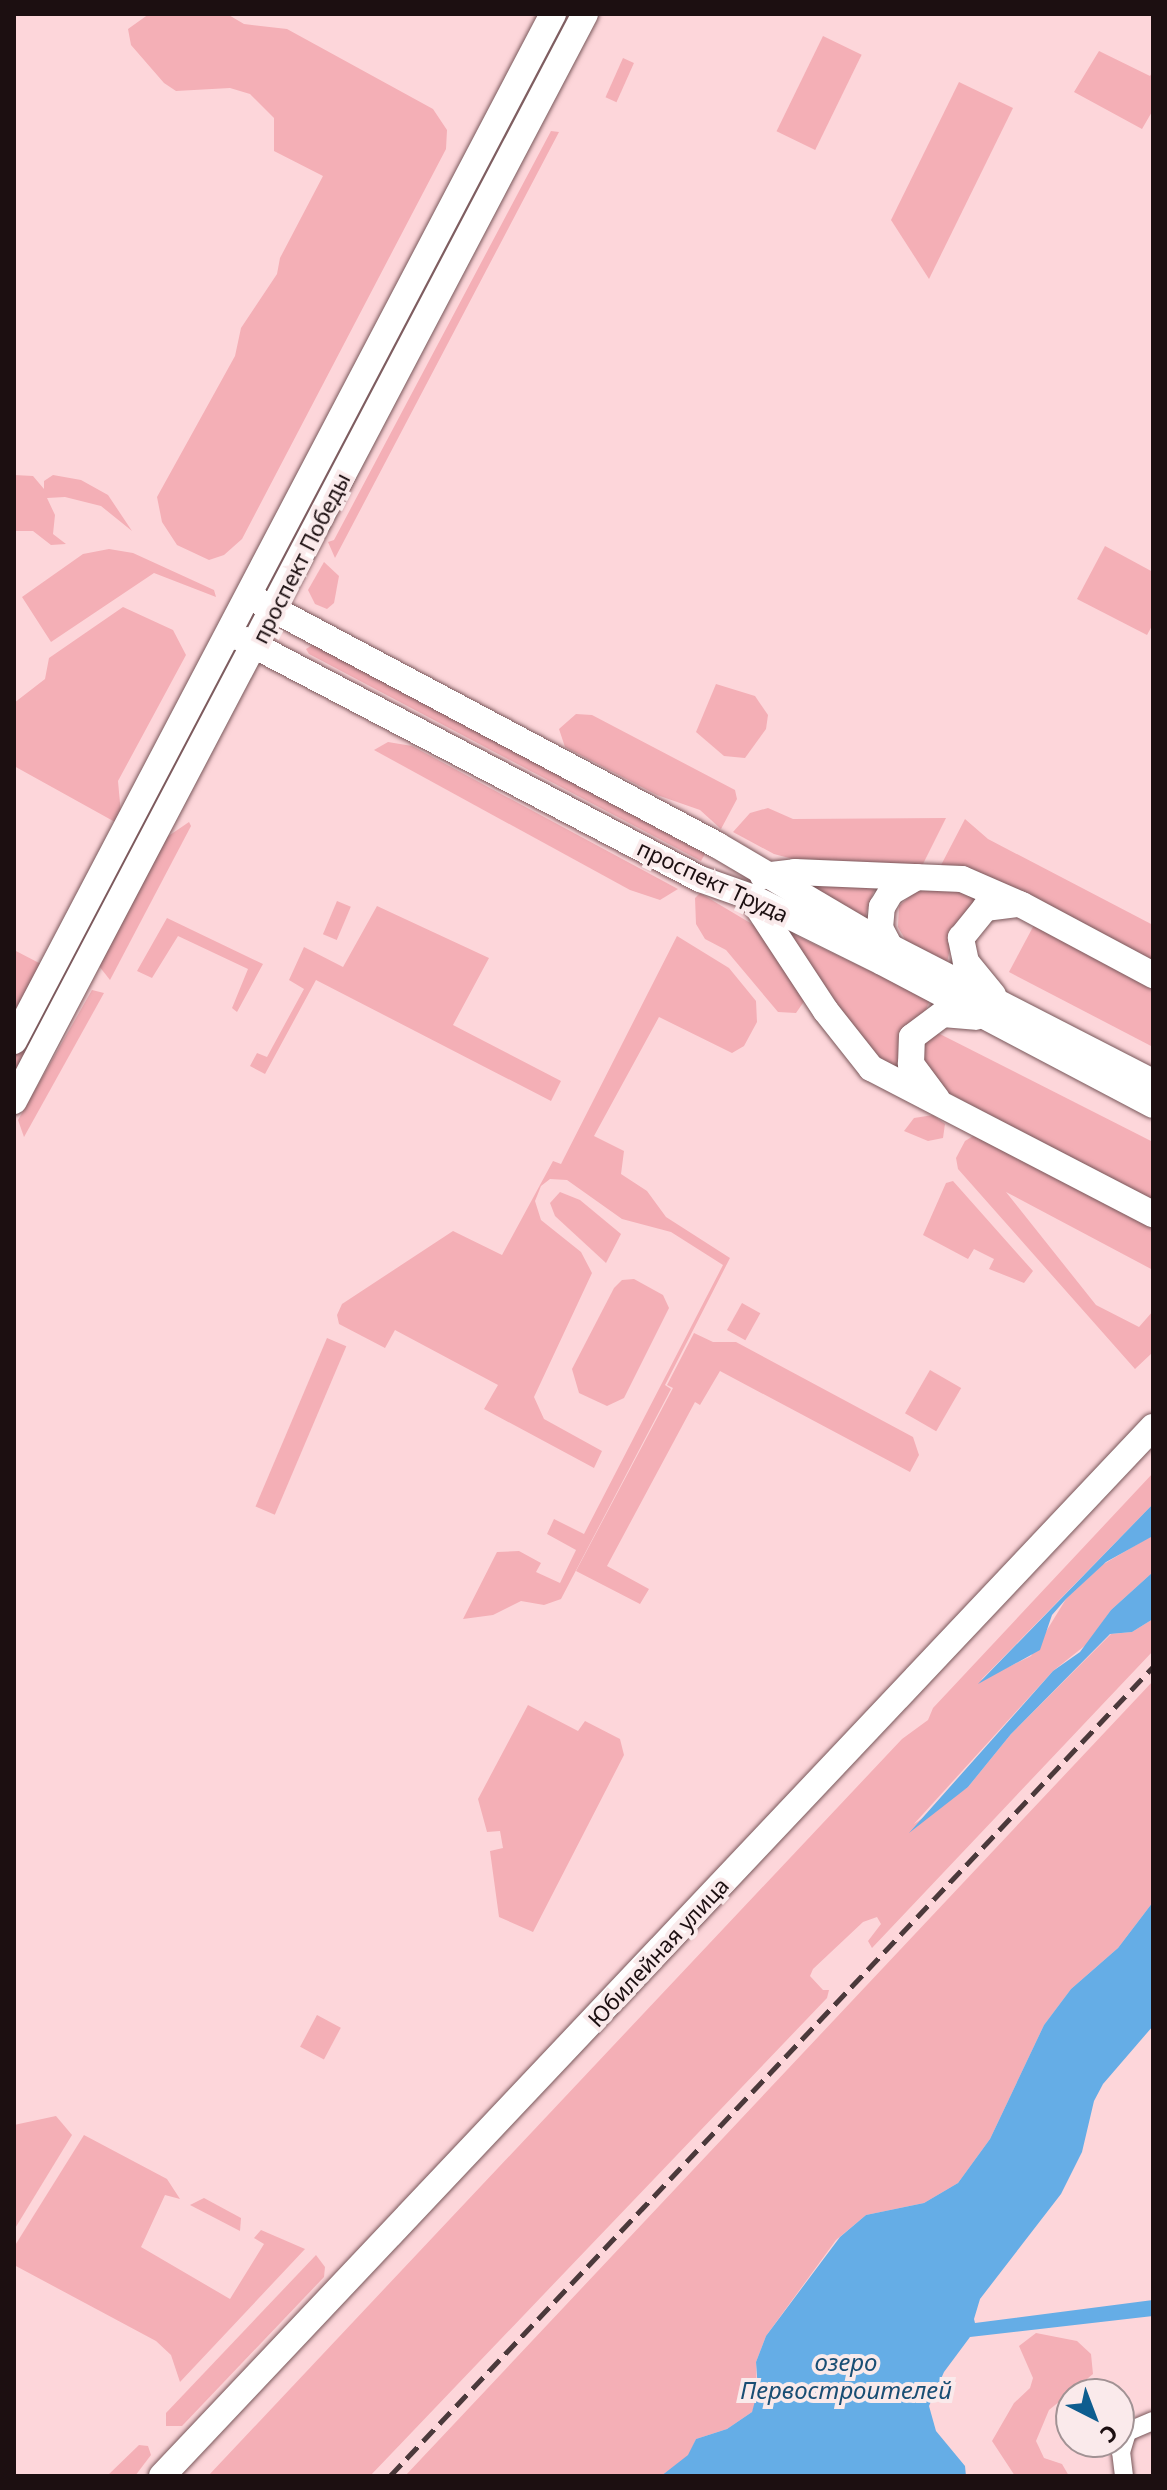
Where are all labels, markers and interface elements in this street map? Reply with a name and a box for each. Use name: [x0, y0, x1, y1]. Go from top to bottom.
street label: проспект Победы: [247, 468, 355, 648]
street label: проспект Труда: [633, 834, 793, 928]
street label: Юбилейная улица: [582, 1872, 734, 2032]
water label: озеро Первостроителей: [740, 2348, 952, 2404]
north arrow: [1055, 2378, 1135, 2458]
text: С: [1094, 2418, 1125, 2450]

